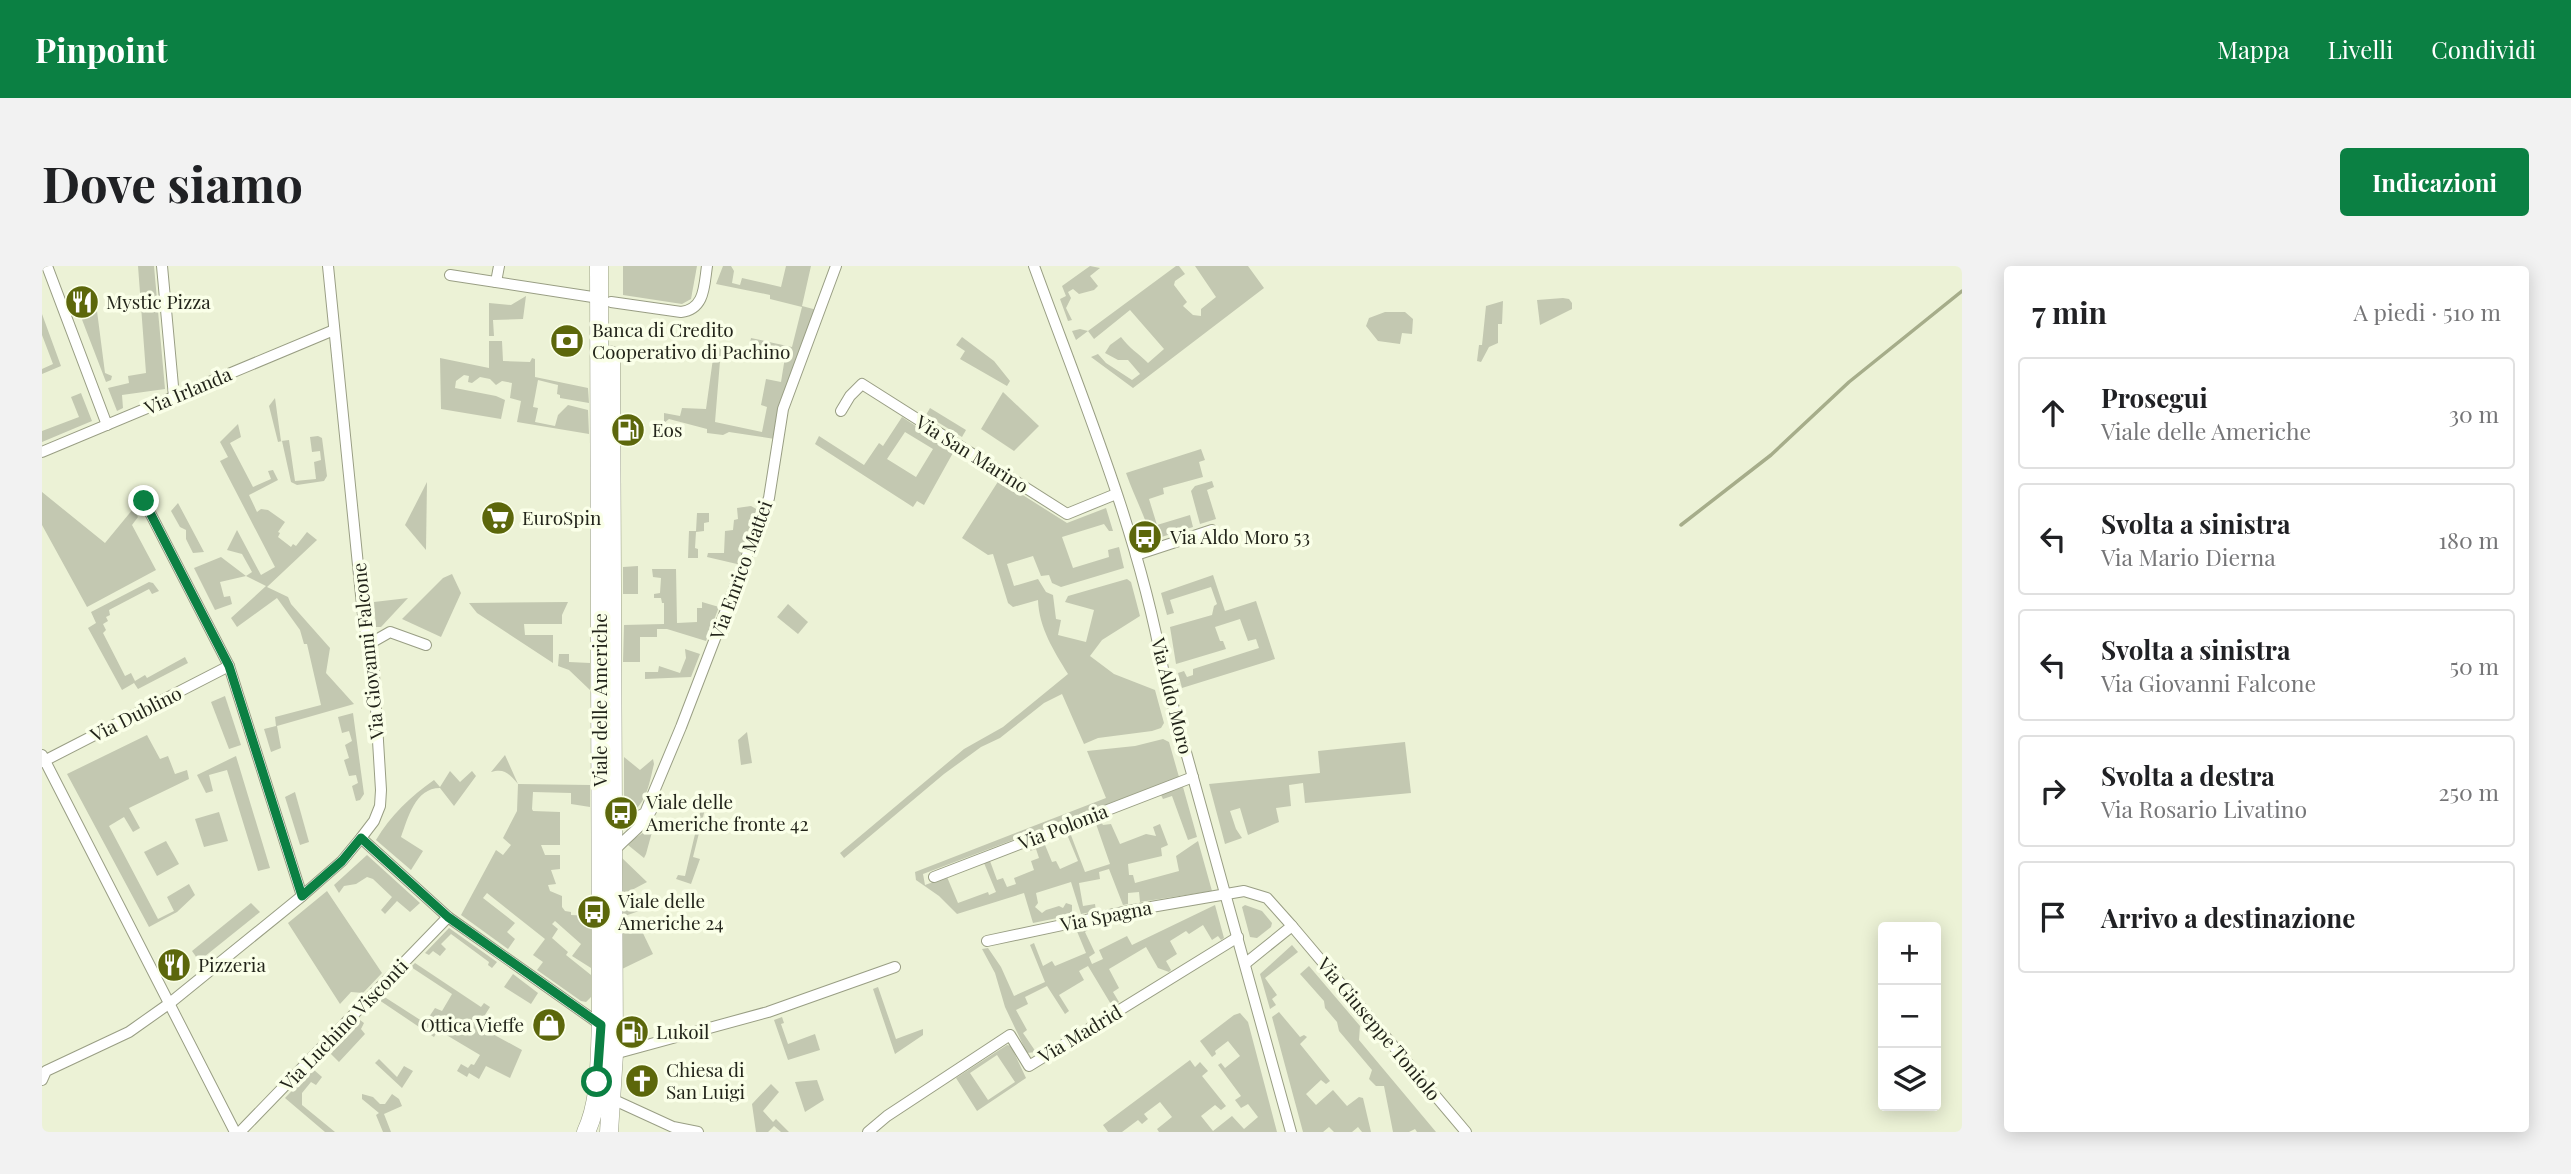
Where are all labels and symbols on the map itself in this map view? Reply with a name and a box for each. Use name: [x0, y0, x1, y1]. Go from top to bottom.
restaurant icon: Mystic Pizza: [63, 283, 101, 321]
place label: Mystic Pizza: [106, 288, 211, 314]
place label: Banca di Credito Cooperativo di Pachino: [592, 316, 791, 364]
bank icon: Banca di Credito Cooperativo di Pachino: [548, 322, 586, 360]
street label: Via Irlanda: [139, 360, 236, 420]
street label: Via San Marino: [910, 408, 1034, 498]
fuel station icon: Eos: [609, 411, 647, 449]
place label: Eos: [652, 416, 682, 442]
route end: [128, 485, 159, 516]
street label: Via Enrico Mattei: [703, 496, 777, 644]
supermarket icon: EuroSpin: [479, 499, 517, 537]
place label: EuroSpin: [522, 504, 602, 530]
bus stop icon: Via Aldo Moro 53: [1126, 518, 1164, 556]
place label: Via Aldo Moro 53: [1169, 523, 1310, 549]
street label: Via Giovanni Falcone: [345, 561, 389, 742]
street label: Viale delle Americhe: [586, 613, 612, 788]
street label: Via Aldo Moro: [1146, 634, 1200, 757]
street label: Via Dublino: [85, 679, 186, 748]
place label: Viale delle Americhe fronte 42: [645, 788, 809, 836]
bus stop icon: Viale delle Americhe fronte 42: [602, 794, 640, 832]
street label: Via Polonia: [1013, 797, 1112, 855]
place label: Viale delle Americhe 24: [617, 887, 724, 935]
bus stop icon: Viale delle Americhe 24: [575, 893, 613, 931]
street label: Via Spagna: [1057, 893, 1154, 937]
restaurant icon: Pizzeria: [155, 946, 193, 984]
place label: Pizzeria: [198, 951, 266, 977]
street label: Via Giuseppe Toniolo: [1312, 951, 1447, 1105]
street label: Via Luchino Visconti: [273, 952, 413, 1097]
street label: Via Madrid: [1032, 998, 1126, 1069]
shop icon: Ottica Vieffe: [530, 1006, 568, 1044]
place label: Ottica Vieffe: [421, 1011, 524, 1037]
fuel station icon: Lukoil: [613, 1013, 651, 1051]
place label: Lukoil: [656, 1018, 710, 1044]
place label: Chiesa di San Luigi: [666, 1056, 746, 1104]
church icon: Chiesa di San Luigi: [623, 1062, 661, 1100]
route start: [581, 1066, 612, 1097]

